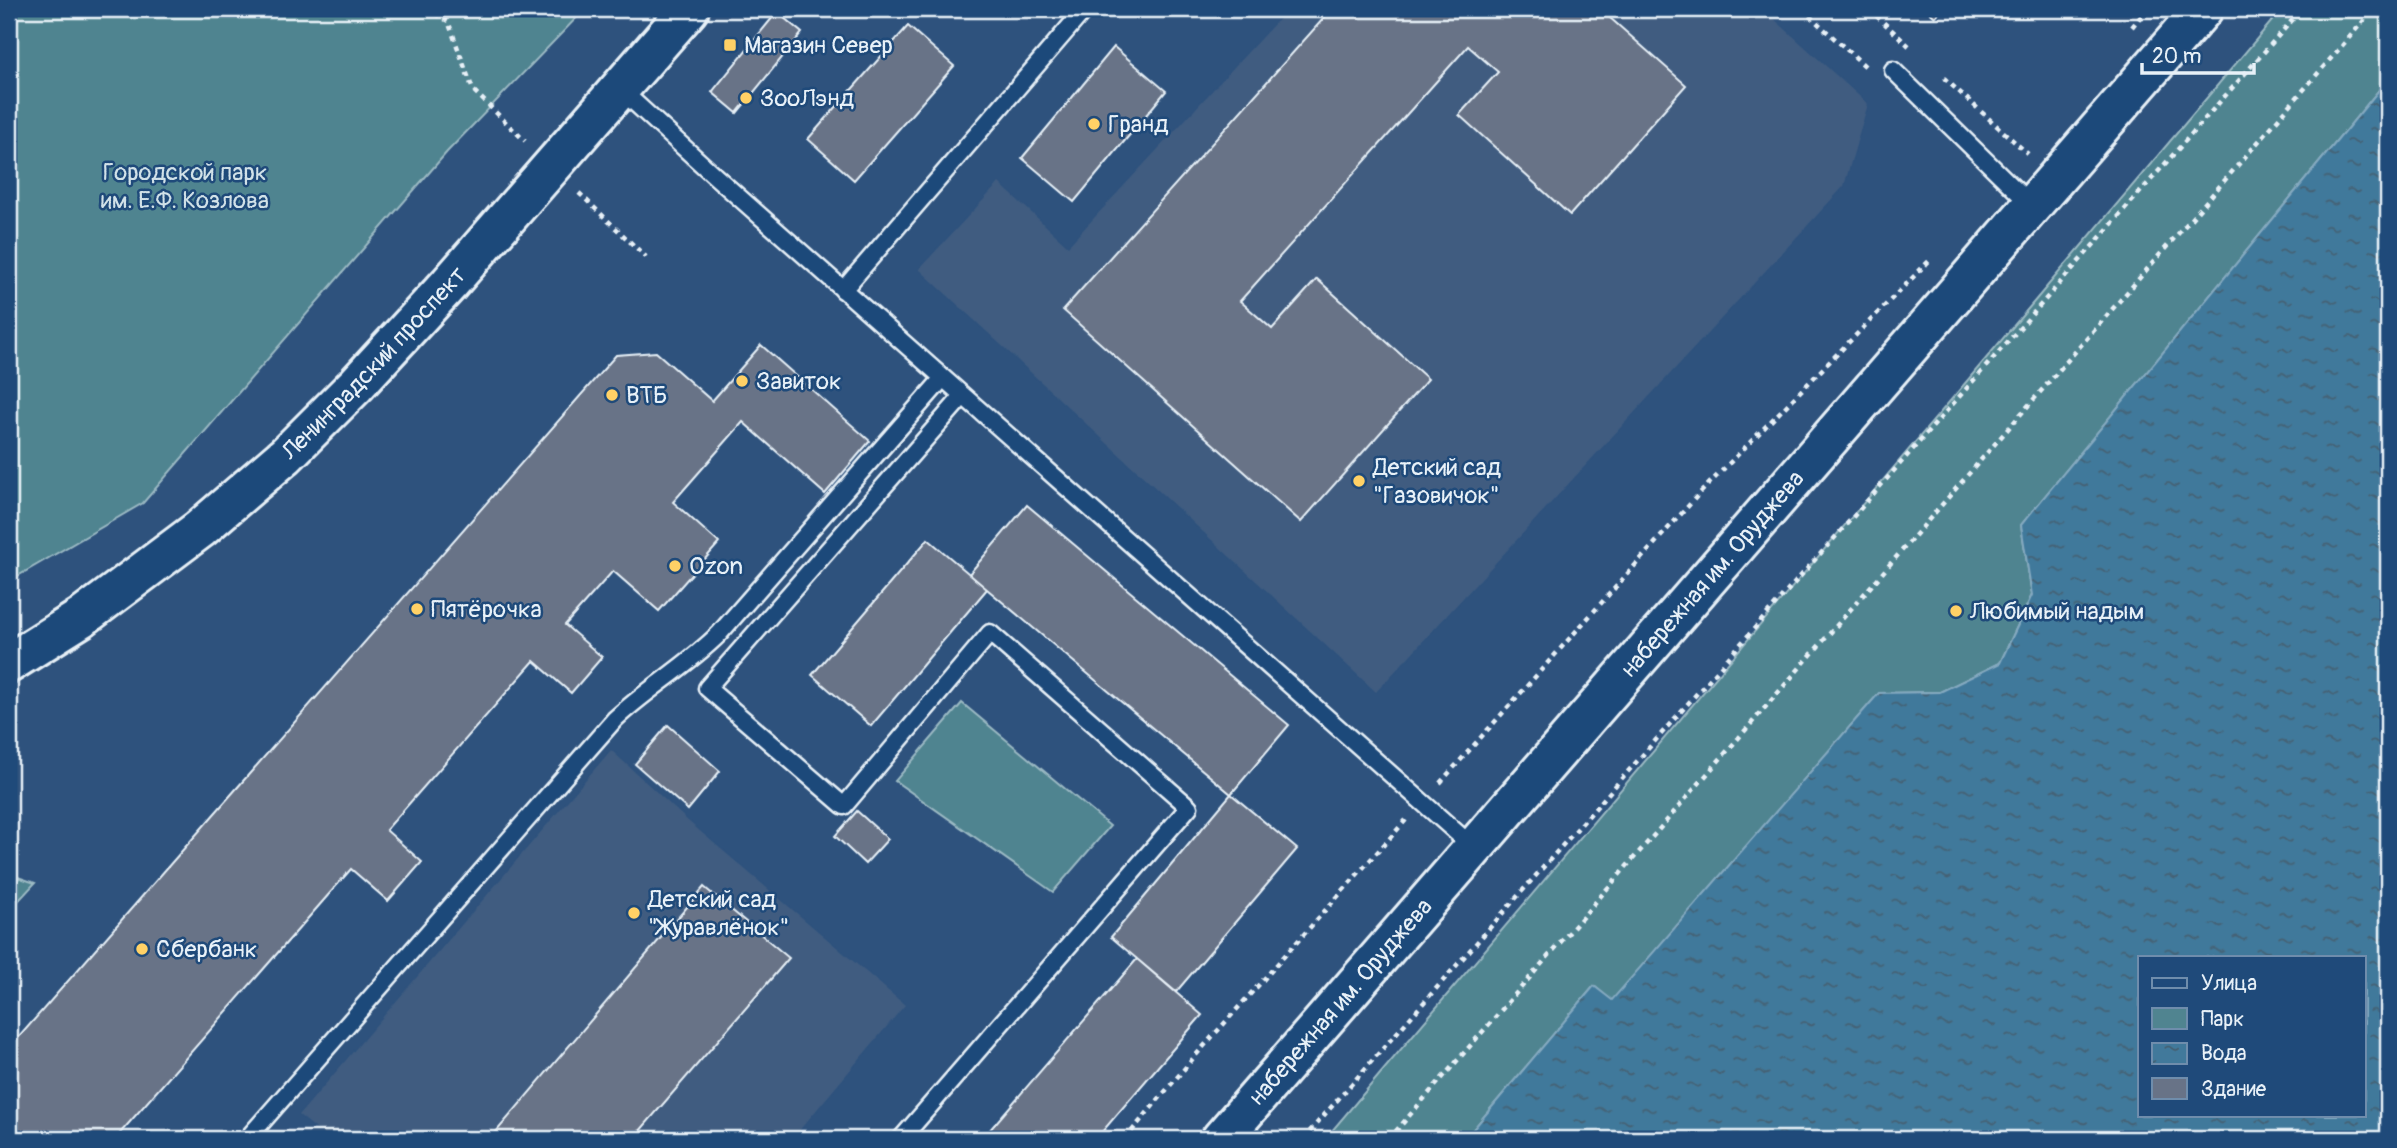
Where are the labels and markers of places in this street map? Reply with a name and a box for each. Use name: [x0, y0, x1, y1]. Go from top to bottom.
place label: Магазин Север: [744, 31, 893, 60]
marker: Магазин Север: [722, 37, 738, 53]
place label: ЗооЛэнд: [760, 84, 854, 113]
marker: ЗооЛэнд: [738, 90, 754, 106]
place label: Гранд: [1108, 110, 1169, 139]
marker: Гранд: [1086, 116, 1102, 132]
place label: Завиток: [756, 367, 841, 396]
marker: Завиток: [734, 373, 750, 389]
place label: ВТБ: [626, 381, 667, 410]
marker: ВТБ: [604, 387, 620, 403]
place label: Детский сад "Газовичок": [1372, 453, 1502, 510]
marker: Детский сад "Газовичок": [1351, 473, 1367, 489]
place label: Ozon: [689, 552, 743, 581]
marker: Ozon: [667, 558, 683, 574]
place label: Пятёрочка: [431, 595, 542, 624]
place label: Любимый надым: [1969, 597, 2144, 626]
marker: Пятёрочка: [409, 601, 425, 617]
marker: Любимый надым: [1948, 603, 1964, 619]
place label: Детский сад "Журавлёнок": [647, 885, 789, 942]
marker: Детский сад "Журавлёнок": [626, 905, 642, 921]
place label: Сбербанк: [156, 935, 257, 964]
marker: Сбербанк: [134, 941, 150, 957]

